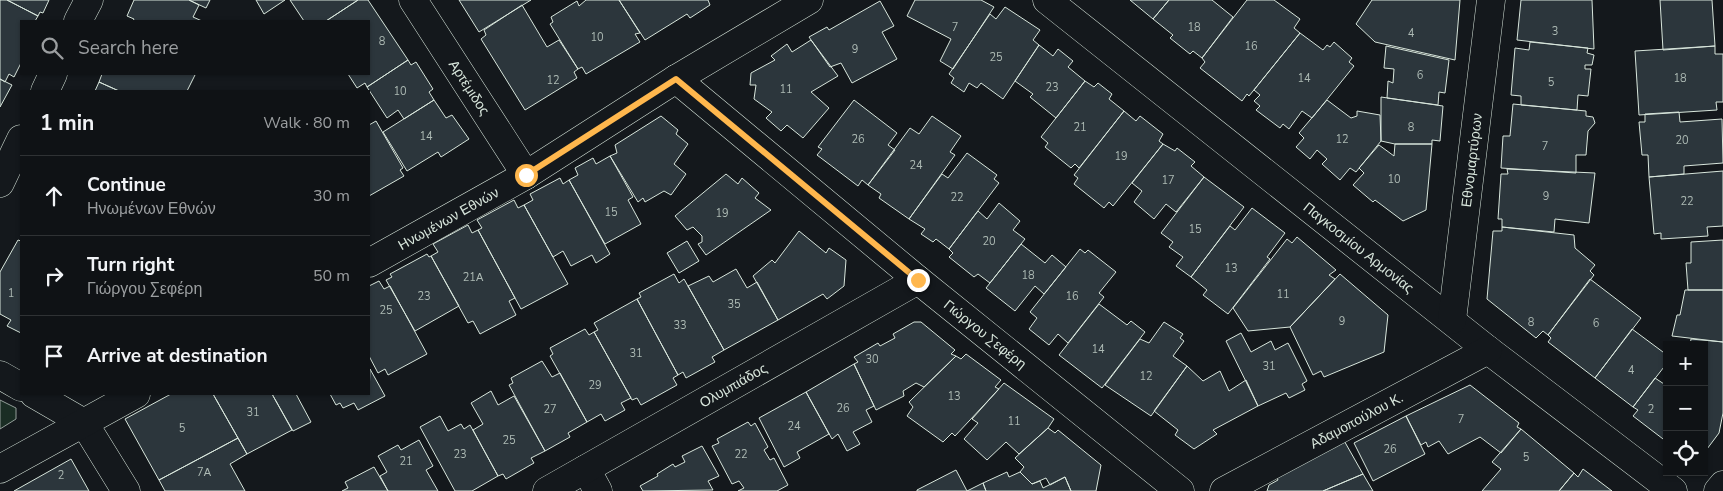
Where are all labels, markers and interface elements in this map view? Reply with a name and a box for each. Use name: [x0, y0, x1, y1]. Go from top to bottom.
search box: [20, 20, 370, 75]
house number: 7: [952, 20, 958, 35]
house number: 18: [1187, 20, 1201, 35]
house number: 3: [1552, 24, 1558, 39]
house number: 4: [1408, 26, 1415, 41]
house number: 10: [590, 30, 604, 45]
icon: search: [38, 34, 66, 62]
house number: 8: [379, 34, 386, 49]
text: Search here: [78, 35, 179, 61]
house number: 16: [1244, 39, 1258, 54]
house number: 9: [852, 42, 858, 57]
house number: 25: [989, 50, 1003, 65]
street label: Αρτέμιδος: [444, 56, 494, 119]
house number: 6: [1417, 68, 1424, 83]
house number: 14: [1297, 71, 1311, 86]
house number: 18: [1673, 71, 1687, 86]
house number: 12: [546, 73, 560, 88]
house number: 5: [1548, 75, 1555, 90]
house number: 23: [1045, 80, 1059, 95]
house number: 11: [779, 82, 793, 97]
house number: 10: [393, 84, 407, 99]
text: 1 min: [40, 109, 94, 137]
text: Walk · 80 m: [263, 112, 350, 134]
street label: Εθνομαρτύρων: [1457, 112, 1487, 208]
house number: 21: [1073, 120, 1087, 135]
house number: 8: [1408, 120, 1415, 135]
house number: 14: [419, 129, 433, 144]
house number: 26: [851, 132, 865, 147]
house number: 12: [1335, 132, 1349, 147]
house number: 20: [1675, 133, 1689, 148]
house number: 7: [1542, 139, 1548, 154]
house number: 19: [1114, 149, 1128, 164]
house number: 24: [909, 158, 923, 173]
route start: [515, 164, 538, 187]
text: Continue: [87, 172, 166, 198]
house number: 10: [1387, 172, 1401, 187]
house number: 17: [1161, 173, 1175, 188]
icon: ahead: [40, 182, 68, 210]
street label: Ηνωμένων Εθνών: [395, 183, 502, 255]
text: 30 m: [313, 185, 350, 207]
house number: 9: [1543, 189, 1549, 204]
house number: 22: [950, 190, 964, 205]
house number: 22: [1680, 194, 1694, 209]
text: Ηνωμένων Εθνών: [87, 198, 216, 220]
street label: Παγκοσμίου Αρμονίας: [1299, 198, 1418, 298]
house number: 15: [604, 205, 618, 220]
house number: 19: [715, 206, 729, 221]
house number: 15: [1188, 222, 1202, 237]
house number: 20: [982, 234, 996, 249]
text: Turn right: [87, 252, 174, 278]
house number: 13: [1224, 261, 1238, 276]
icon: right: [40, 262, 68, 290]
text: 50 m: [313, 265, 350, 287]
house number: 18: [1021, 268, 1035, 283]
route end: [907, 269, 930, 292]
house number: 21Α: [463, 270, 484, 285]
text: Γιώργου Σεφέρη: [87, 278, 202, 300]
house number: 1: [8, 286, 14, 301]
house number: 11: [1276, 287, 1290, 302]
house number: 23: [417, 289, 431, 304]
house number: 16: [1065, 289, 1079, 304]
street label: Γιώργου Σεφέρη: [940, 296, 1030, 374]
house number: 35: [727, 297, 741, 312]
house number: 25: [379, 303, 393, 318]
house number: 9: [1339, 314, 1345, 329]
house number: 8: [1528, 315, 1535, 330]
house number: 6: [1593, 316, 1600, 331]
house number: 33: [673, 318, 687, 333]
map controls: [1663, 341, 1708, 476]
button: +: [1663, 341, 1708, 386]
icon: arrive: [40, 342, 68, 370]
house number: 14: [1091, 342, 1105, 357]
text: Arrive at destination: [87, 343, 268, 369]
house number: 31: [629, 346, 643, 361]
house number: 30: [865, 352, 879, 367]
street label: Ολυμπιάδος: [696, 359, 771, 412]
house number: 31: [1262, 359, 1276, 374]
house number: 4: [1628, 363, 1635, 378]
house number: 12: [1139, 369, 1153, 384]
house number: 29: [588, 378, 602, 393]
button: −: [1663, 386, 1708, 431]
street label: Αδαμοπούλου Κ.: [1307, 388, 1406, 453]
house number: 13: [947, 389, 961, 404]
house number: 26: [836, 401, 850, 416]
house number: 27: [543, 402, 557, 417]
house number: 2: [1648, 402, 1654, 417]
house number: 31: [246, 405, 260, 420]
house number: 7: [1458, 412, 1464, 427]
house number: 11: [1007, 414, 1021, 429]
house number: 24: [787, 419, 801, 434]
house number: 5: [179, 421, 186, 436]
button: locate: [1663, 431, 1708, 476]
house number: 25: [502, 433, 516, 448]
house number: 26: [1383, 442, 1397, 457]
house number: 23: [453, 447, 467, 462]
house number: 22: [734, 447, 748, 462]
house number: 5: [1523, 450, 1530, 465]
house number: 21: [399, 454, 413, 469]
house number: 7Α: [197, 465, 212, 480]
house number: 2: [58, 468, 64, 483]

